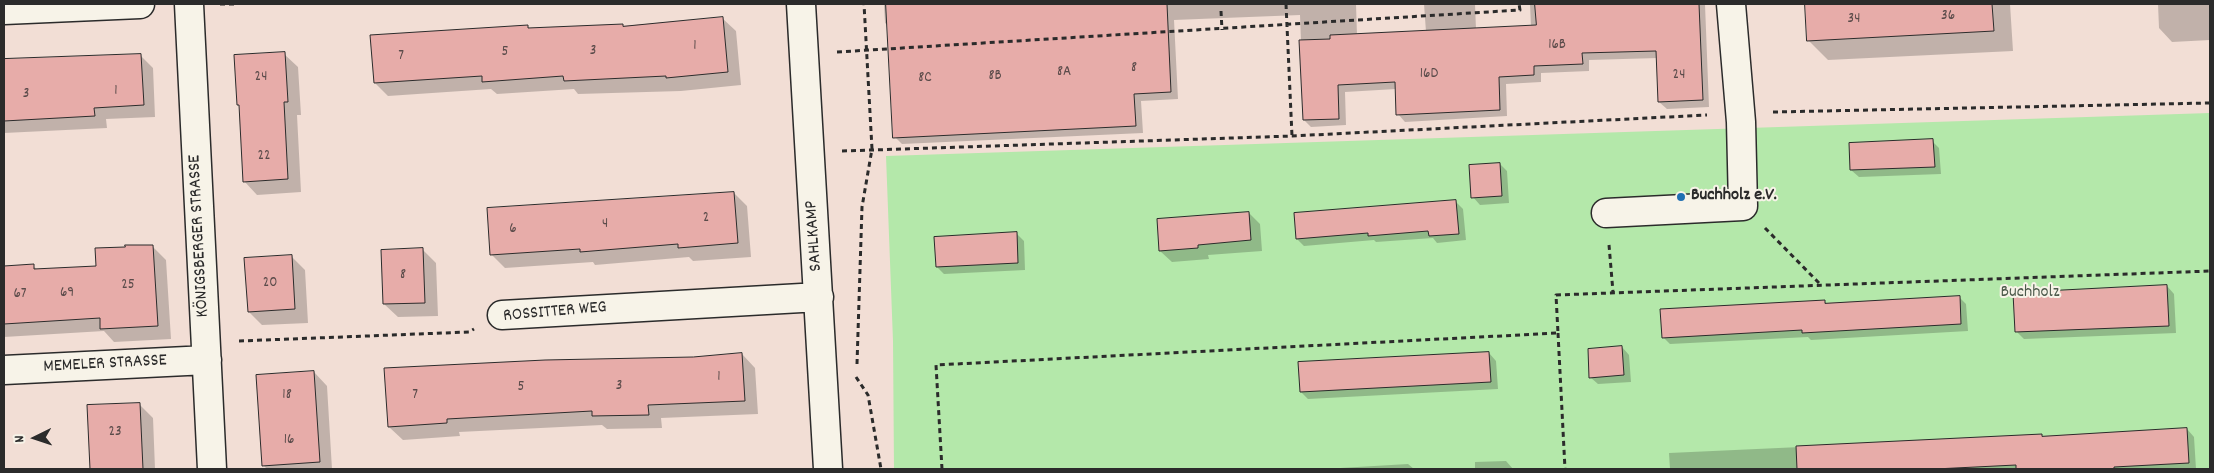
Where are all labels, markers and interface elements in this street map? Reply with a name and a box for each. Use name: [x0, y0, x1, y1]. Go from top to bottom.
house number: 36: [1941, 8, 1955, 26]
house number: 34: [1848, 11, 1860, 29]
house number: 16B: [1548, 37, 1566, 55]
house number: 1: [693, 38, 697, 56]
house number: 3: [590, 43, 596, 61]
house number: 5: [502, 44, 508, 62]
house number: 7: [398, 48, 404, 66]
house number: 8: [1131, 60, 1137, 78]
house number: 8A: [1057, 64, 1071, 82]
house number: 16D: [1420, 66, 1438, 84]
house number: 24: [1673, 67, 1685, 85]
house number: 8B: [988, 68, 1002, 86]
house number: 24: [255, 69, 267, 87]
house number: 8C: [918, 70, 932, 88]
house number: 1: [114, 83, 118, 101]
house number: 3: [23, 86, 29, 104]
house number: 22: [257, 148, 271, 166]
street label: KÖNIGSBERGER STRASSE: [185, 154, 215, 318]
place label: Buchholz e.V.: [1691, 186, 1777, 208]
marker: Buchholz e.V.: [1675, 191, 1687, 203]
street label: SAHLKAMP: [802, 200, 828, 272]
house number: 2: [703, 210, 709, 228]
house number: 4: [602, 216, 608, 234]
house number: 6: [509, 221, 517, 239]
house number: 8: [400, 267, 406, 285]
house number: 20: [263, 275, 277, 293]
house number: 25: [121, 277, 135, 295]
park label: Buchholz: [2000, 283, 2060, 305]
house number: 69: [60, 285, 74, 303]
house number: 67: [13, 286, 27, 304]
street label: ROSSITTER WEG: [502, 298, 608, 328]
street label: MEMELER STRASSE: [43, 351, 167, 379]
house number: 1: [717, 369, 721, 387]
house number: 3: [616, 378, 622, 396]
house number: 5: [518, 379, 524, 397]
house number: 18: [282, 387, 292, 405]
house number: 7: [412, 387, 418, 405]
north arrow: [10, 413, 60, 463]
house number: 23: [108, 424, 122, 442]
house number: 16: [284, 432, 294, 450]
text: N: [10, 435, 30, 443]

